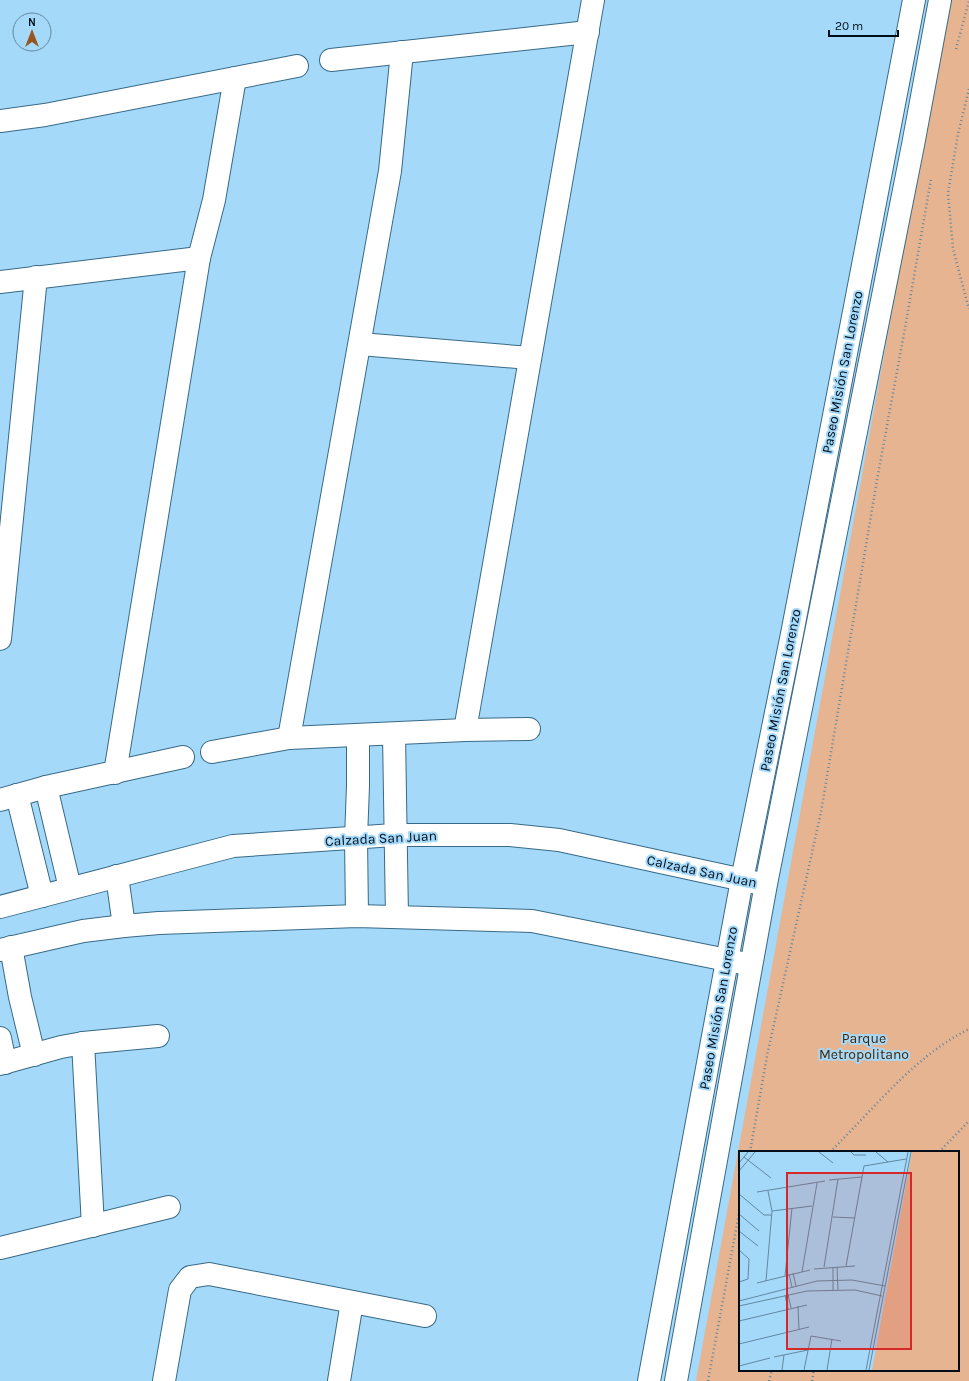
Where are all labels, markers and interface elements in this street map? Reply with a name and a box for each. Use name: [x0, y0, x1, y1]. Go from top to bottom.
north arrow: [12, 12, 52, 52]
scale bar: [829, 12, 898, 38]
text: N: [28, 16, 36, 29]
text: 20 m: [835, 19, 863, 33]
street label: Paseo Misión San Lorenzo: [818, 289, 867, 455]
street label: Paseo Misión San Lorenzo: [756, 607, 805, 773]
street label: Calzada San Juan: [325, 827, 437, 850]
street label: Calzada San Juan: [645, 852, 759, 891]
street label: Paseo Misión San Lorenzo: [696, 925, 741, 1091]
park label: Parque Metropolitano: [819, 1030, 909, 1063]
inset map: [739, 1151, 959, 1371]

